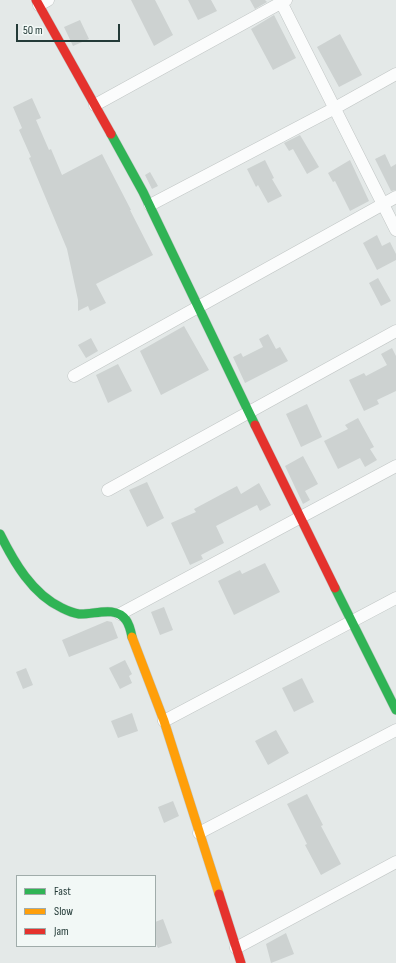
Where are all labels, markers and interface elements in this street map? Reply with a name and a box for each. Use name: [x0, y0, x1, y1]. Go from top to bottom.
scale bar: [18, 16, 122, 42]
text: 50 m: [23, 23, 43, 38]
legend: [16, 875, 156, 947]
text: Fast: [54, 884, 71, 899]
text: Slow: [54, 904, 73, 919]
text: Jam: [54, 924, 69, 939]

